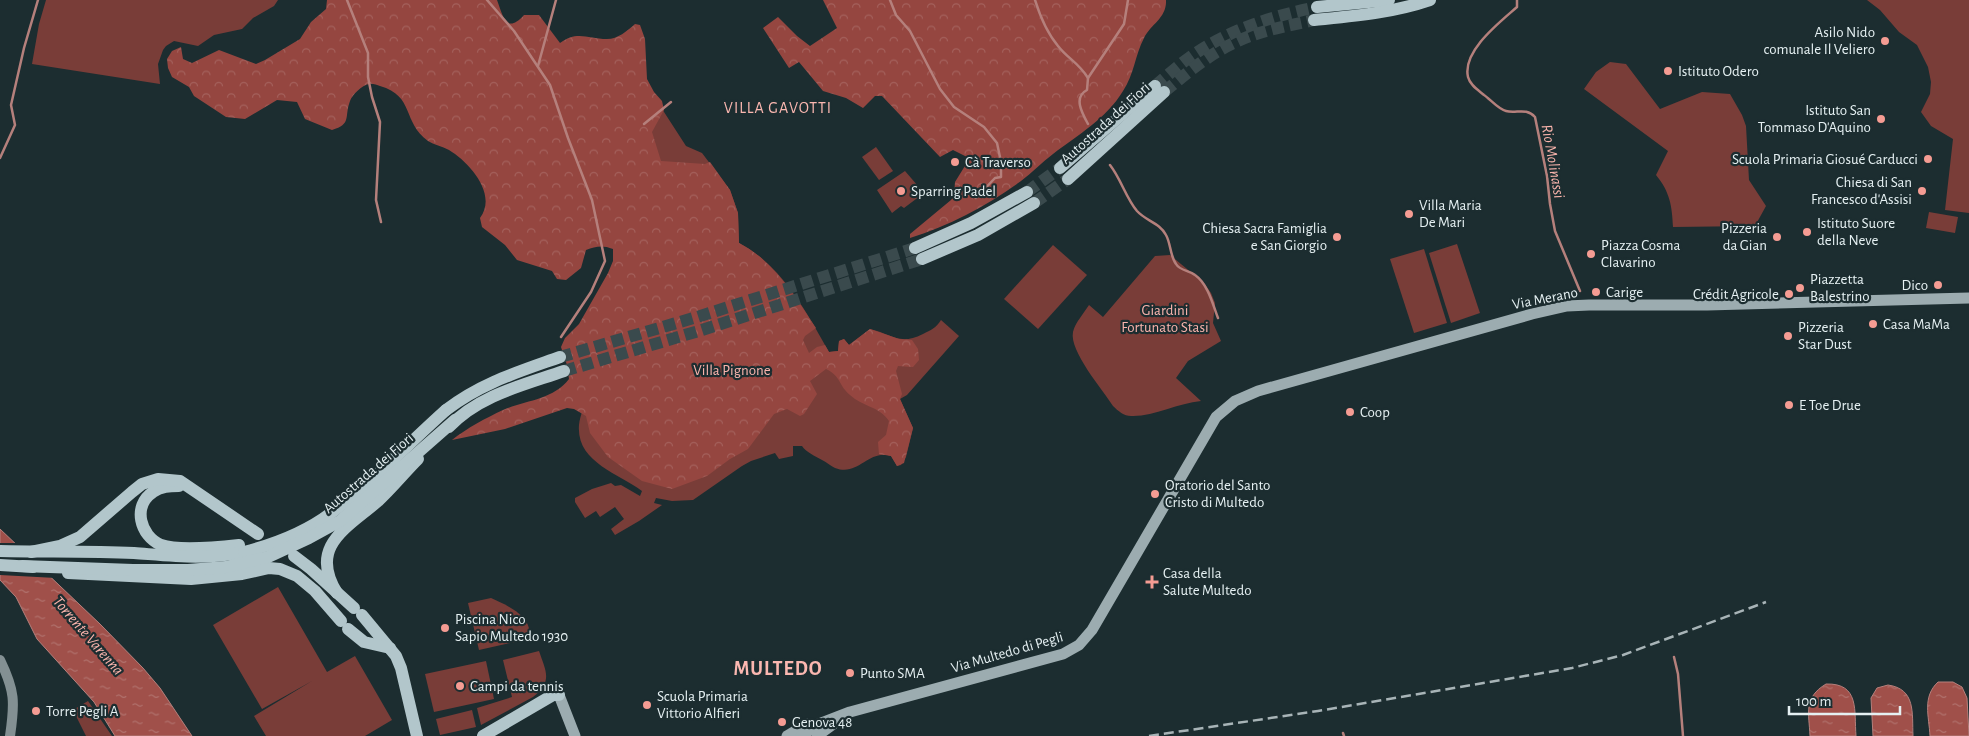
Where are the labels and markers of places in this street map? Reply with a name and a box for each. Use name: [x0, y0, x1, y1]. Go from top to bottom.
place label: Asilo Nido comunale Il Veliero: [1763, 25, 1875, 57]
marker: Asilo Nido comunale Il Veliero: [1879, 35, 1891, 47]
place label: Istituto Odero: [1678, 64, 1759, 79]
marker: Istituto Odero: [1662, 65, 1674, 77]
place label: Istituto San Tommaso D'Aquino: [1758, 103, 1871, 135]
marker: Istituto San Tommaso D'Aquino: [1875, 113, 1887, 125]
place label: Scuola Primaria Giosué Carducci: [1732, 152, 1918, 167]
marker: Scuola Primaria Giosué Carducci: [1922, 153, 1934, 165]
place label: Cà Traverso: [965, 155, 1031, 170]
marker: Cà Traverso: [949, 156, 961, 168]
place label: Chiesa di San Francesco d'Assisi: [1811, 175, 1912, 207]
place label: Sparring Padel: [911, 184, 996, 199]
marker: Sparring Padel: [895, 185, 907, 197]
marker: Chiesa di San Francesco d'Assisi: [1916, 185, 1928, 197]
place label: Villa Maria De Mari: [1419, 198, 1482, 230]
marker: Villa Maria De Mari: [1403, 208, 1415, 220]
place label: Istituto Suore della Neve: [1817, 216, 1895, 248]
place label: Chiesa Sacra Famiglia e San Giorgio: [1202, 221, 1327, 253]
place label: Pizzeria da Gian: [1721, 221, 1767, 253]
marker: Istituto Suore della Neve: [1801, 226, 1813, 238]
marker: Chiesa Sacra Famiglia e San Giorgio: [1331, 231, 1343, 243]
marker: Pizzeria da Gian: [1771, 231, 1783, 243]
place label: Piazza Cosma Clavarino: [1601, 238, 1681, 270]
marker: Piazza Cosma Clavarino: [1585, 248, 1597, 260]
place label: Piazzetta Balestrino: [1810, 272, 1870, 304]
place label: Dico: [1902, 278, 1928, 293]
marker: Dico: [1932, 279, 1944, 291]
marker: Piazzetta Balestrino: [1794, 282, 1806, 294]
place label: Carige: [1606, 285, 1643, 300]
marker: Carige: [1590, 286, 1602, 298]
place label: Crédit Agricole: [1693, 287, 1779, 302]
marker: Crédit Agricole: [1783, 288, 1795, 300]
place label: Casa MaMa: [1883, 317, 1950, 332]
marker: Casa MaMa: [1867, 318, 1879, 330]
place label: Pizzeria Star Dust: [1798, 320, 1852, 352]
marker: Pizzeria Star Dust: [1782, 330, 1794, 342]
place label: E Toe Drue: [1799, 398, 1861, 413]
marker: E Toe Drue: [1783, 399, 1795, 411]
place label: Coop: [1360, 405, 1390, 420]
marker: Coop: [1344, 406, 1356, 418]
place label: Oratorio del Santo Cristo di Multedo: [1165, 478, 1270, 510]
marker: Oratorio del Santo Cristo di Multedo: [1149, 488, 1161, 500]
place label: Casa della Salute Multedo: [1163, 566, 1252, 598]
marker: Casa della Salute Multedo: [1145, 575, 1159, 589]
place label: Piscina Nico Sapio Multedo 1930: [455, 612, 568, 644]
marker: Piscina Nico Sapio Multedo 1930: [439, 622, 451, 634]
place label: Punto SMA: [860, 666, 925, 681]
marker: Punto SMA: [844, 667, 856, 679]
place label: Campi da tennis: [470, 679, 564, 694]
marker: Campi da tennis: [454, 680, 466, 692]
place label: Scuola Primaria Vittorio Alfieri: [657, 689, 748, 721]
marker: Scuola Primaria Vittorio Alfieri: [641, 699, 653, 711]
place label: Torre Pegli A: [46, 704, 119, 719]
marker: Torre Pegli A: [30, 705, 42, 717]
place label: Genova 48: [792, 715, 852, 730]
marker: Genova 48: [776, 716, 788, 728]

